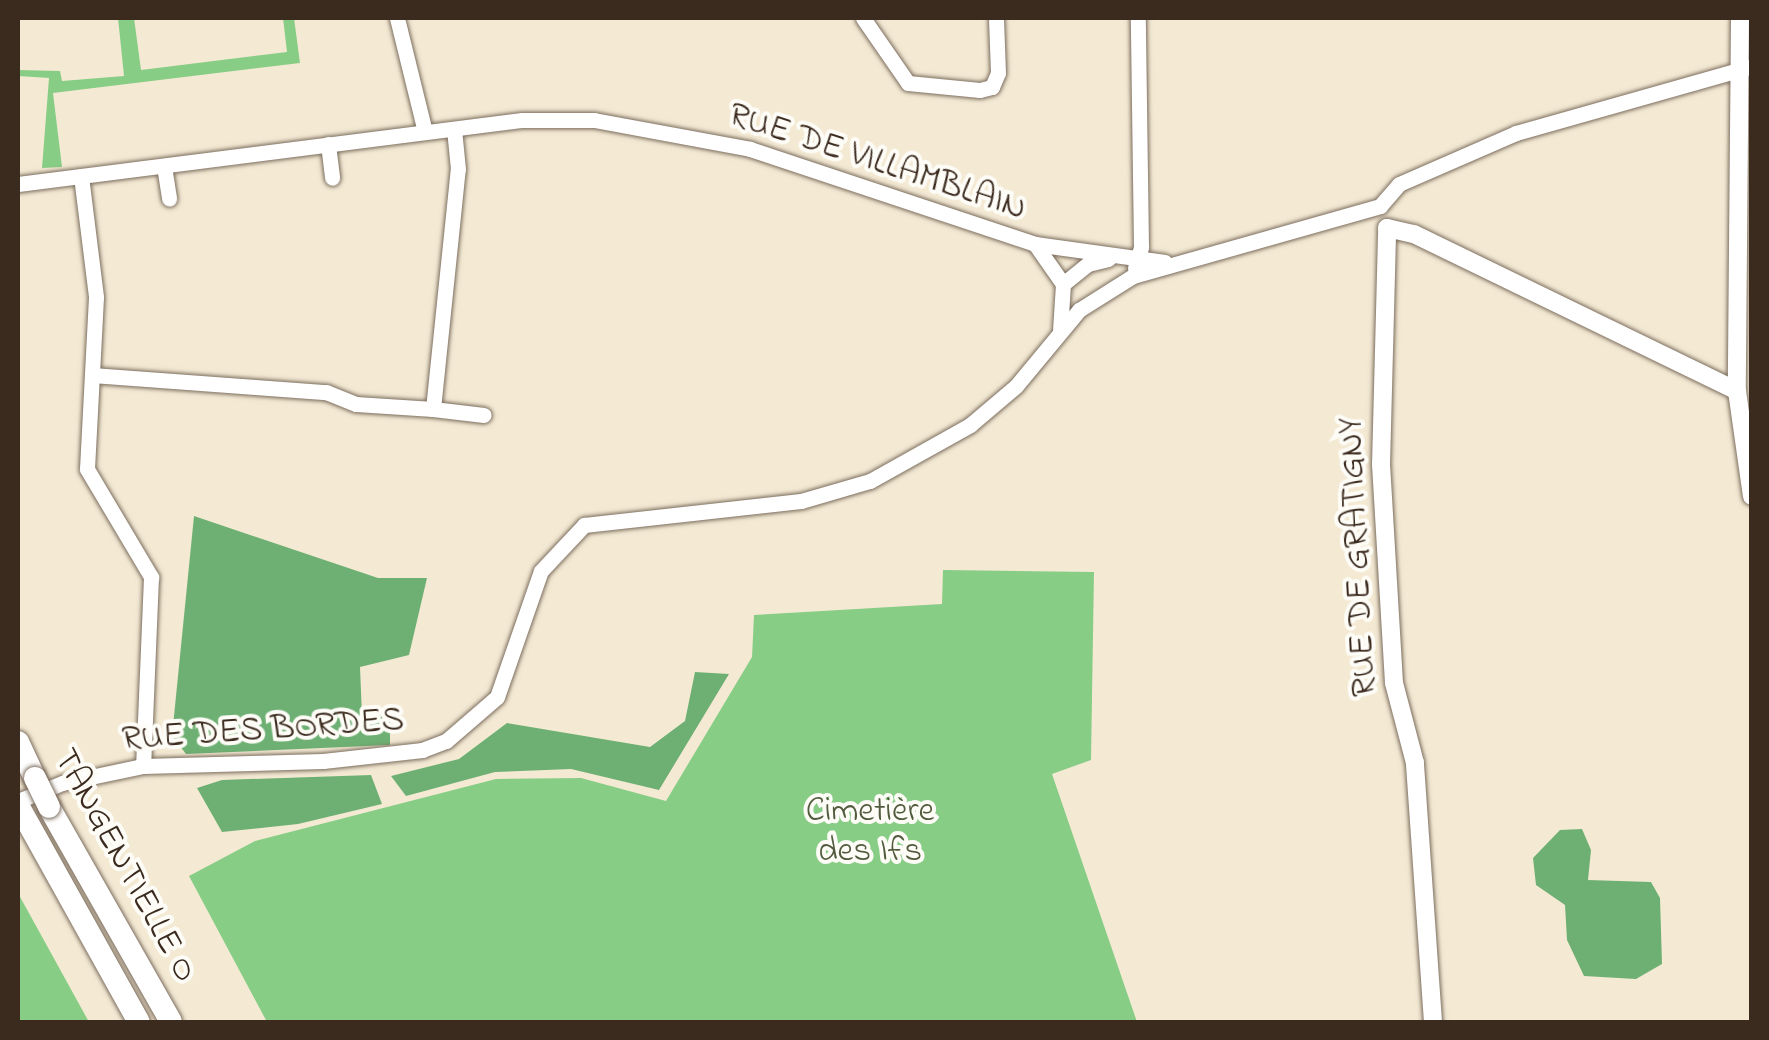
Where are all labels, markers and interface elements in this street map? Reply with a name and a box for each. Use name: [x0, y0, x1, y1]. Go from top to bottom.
street label: RUE DE VILLAMBLAIN: [723, 95, 1031, 231]
street label: RUE DE GRATIGNY: [1331, 416, 1387, 698]
street label: RUE DES BORDES: [121, 700, 405, 762]
street label: TANGENTIELLE O: [43, 742, 205, 990]
park label: Cimetière des Ifs: [806, 791, 934, 873]

